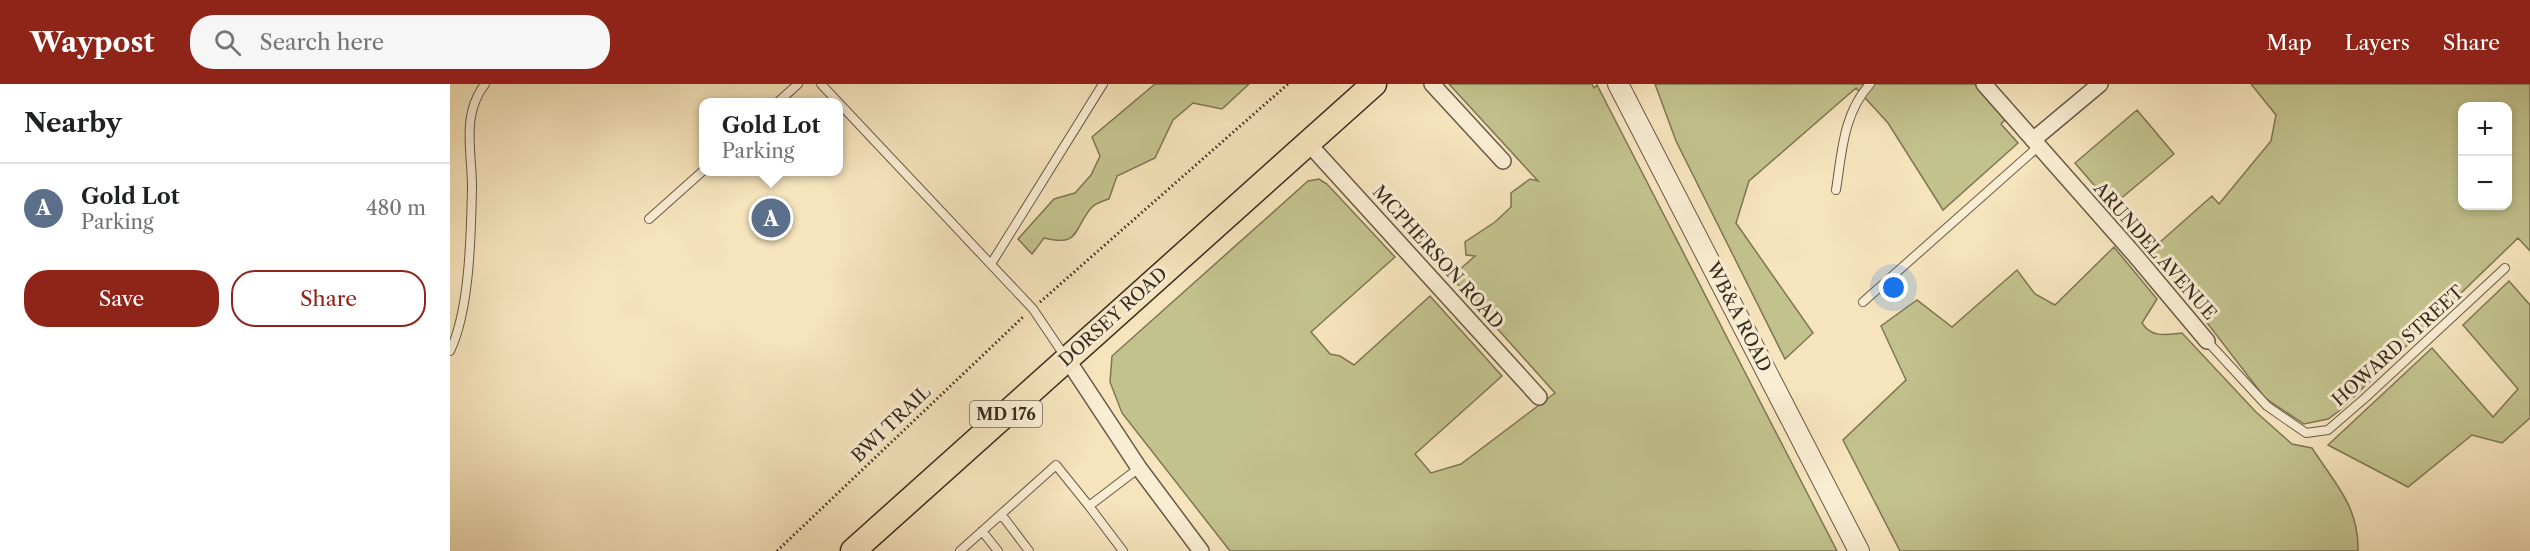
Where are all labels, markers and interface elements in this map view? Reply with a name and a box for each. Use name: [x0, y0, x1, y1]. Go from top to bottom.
search box: [190, 15, 610, 69]
text: Waypost: [30, 25, 154, 59]
icon: search: [211, 26, 244, 59]
text: Search here: [259, 29, 384, 56]
text: Map: [2267, 30, 2312, 55]
text: Layers: [2345, 30, 2410, 55]
text: Share: [2443, 30, 2500, 55]
popup: [699, 98, 843, 176]
map controls: [2458, 102, 2512, 210]
button: +: [2458, 102, 2512, 156]
text: Nearby: [24, 107, 122, 139]
text: Gold Lot: [722, 112, 820, 139]
text: Parking: [722, 139, 794, 163]
button: −: [2458, 156, 2512, 210]
street label: ARUNDEL AVENUE: [2088, 177, 2221, 325]
street label: MCPHERSON ROAD: [1368, 181, 1508, 333]
text: Gold Lot: [81, 183, 180, 210]
text: A: [36, 196, 51, 220]
text: 480 m: [366, 196, 426, 220]
pin: A: [752, 196, 790, 240]
text: Parking: [81, 210, 154, 234]
street label: WB&A ROAD: [1701, 257, 1776, 376]
street label: DORSEY ROAD: [1054, 263, 1172, 371]
button: Save: [24, 270, 219, 327]
button: Share: [231, 270, 426, 327]
your location: [1879, 273, 1908, 302]
street label: HOWARD STREET: [2328, 281, 2469, 411]
street label: BWI TRAIL: [847, 381, 935, 467]
road number: MD 176: [970, 401, 1042, 427]

